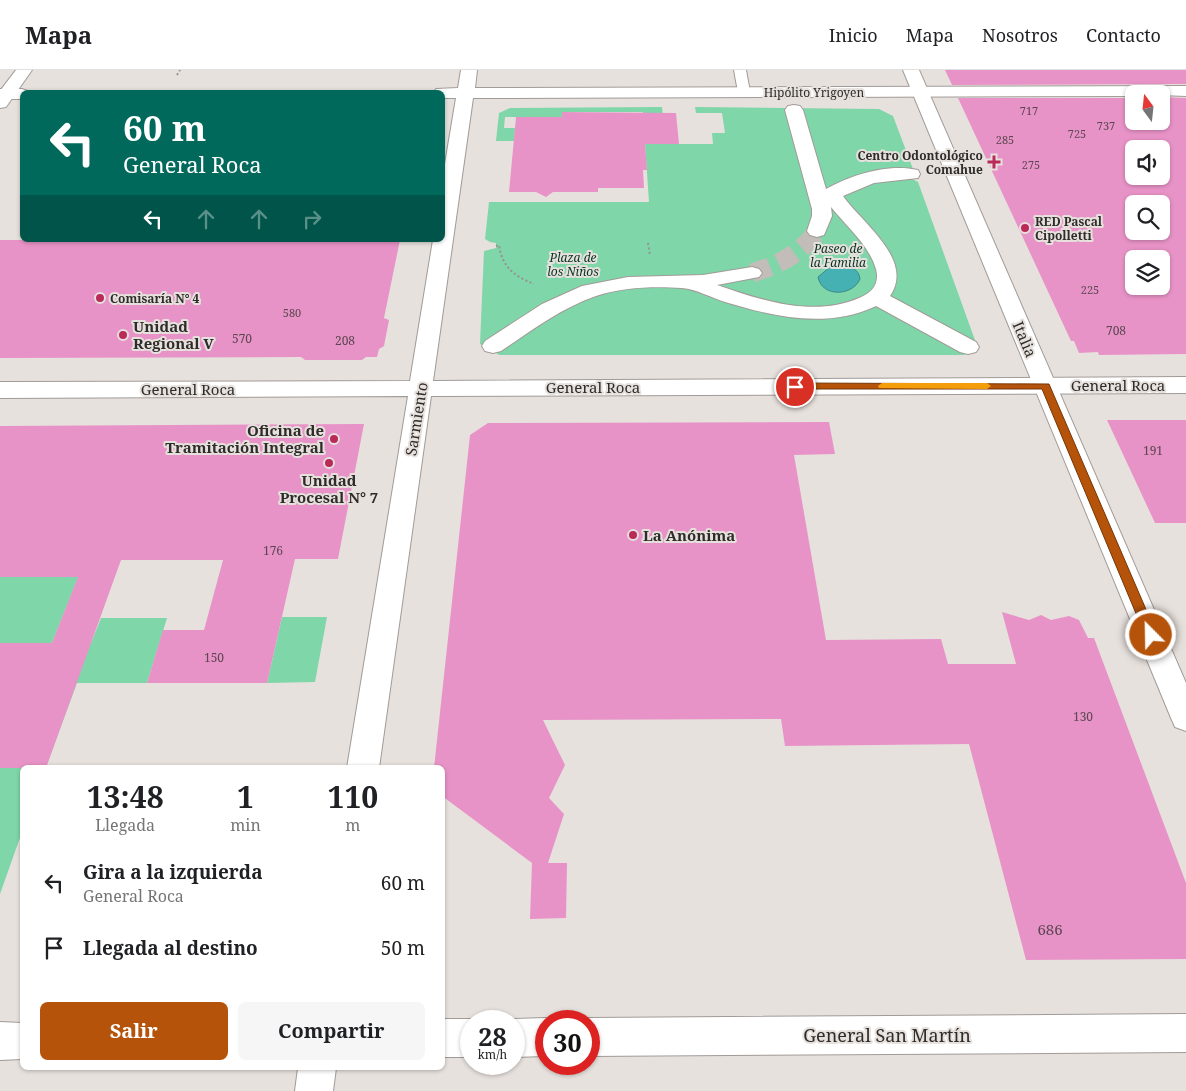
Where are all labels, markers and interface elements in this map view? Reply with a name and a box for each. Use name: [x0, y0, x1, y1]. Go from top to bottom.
text: Mapa: [25, 18, 92, 51]
text: Inicio: [829, 23, 878, 47]
text: Mapa: [906, 23, 954, 47]
text: Nosotros: [982, 23, 1058, 47]
text: Contacto: [1086, 23, 1161, 47]
street label: Hipólito Yrigoyen: [764, 84, 865, 101]
north arrow: [1125, 85, 1170, 130]
map controls: [1125, 85, 1170, 295]
house number: 717: [1020, 103, 1038, 118]
text: 60 m: [123, 104, 206, 151]
icon: left: [40, 110, 105, 175]
house number: 737: [1097, 118, 1115, 133]
house number: 725: [1068, 126, 1086, 141]
house number: 285: [996, 132, 1014, 147]
button: sound: [1125, 140, 1170, 185]
place label: Centro Odontológico Comahue: [857, 147, 983, 178]
text: General Roca: [123, 149, 262, 179]
marker: Centro Odontológico Comahue: [987, 155, 1001, 169]
house number: 275: [1022, 157, 1040, 172]
button: search: [1125, 195, 1170, 240]
icon: left: [139, 205, 167, 233]
icon: ahead: [192, 205, 220, 233]
icon: ahead: [245, 205, 273, 233]
icon: right: [298, 205, 326, 233]
place label: RED Pascal Cipolletti: [1035, 213, 1103, 244]
marker: RED Pascal Cipolletti: [1019, 222, 1031, 234]
park label: Paseo de la Familia: [810, 240, 866, 271]
park label: Plaza de los Niños: [547, 249, 599, 280]
button: layers: [1125, 250, 1170, 295]
house number: 225: [1081, 282, 1099, 297]
place label: Comisaría N° 4: [110, 290, 200, 307]
marker: Comisaría N° 4: [94, 292, 106, 304]
house number: 580: [283, 305, 301, 320]
place label: Unidad Regional V: [133, 316, 214, 353]
street label: Italia: [1009, 318, 1041, 360]
house number: 708: [1106, 322, 1126, 339]
marker: Unidad Regional V: [117, 329, 129, 341]
house number: 570: [232, 330, 252, 347]
house number: 208: [335, 332, 355, 349]
pin: [774, 366, 816, 408]
icon: arrive: [781, 373, 809, 401]
street label: General Roca: [1071, 375, 1165, 395]
street label: General Roca: [546, 377, 640, 397]
street label: General Roca: [141, 379, 235, 399]
street label: Sarmiento: [400, 381, 432, 457]
place label: Oficina de Tramitación Integral: [165, 420, 325, 457]
marker: Oficina de Tramitación Integral: [328, 433, 340, 445]
house number: 191: [1143, 442, 1163, 459]
marker: Unidad Procesal N° 7: [323, 457, 335, 469]
place label: Unidad Procesal N° 7: [280, 470, 378, 507]
place label: La Anónima: [643, 525, 735, 545]
marker: La Anónima: [627, 529, 639, 541]
house number: 176: [263, 542, 283, 559]
position arrow: [1124, 608, 1176, 660]
house number: 150: [204, 649, 224, 666]
house number: 130: [1073, 708, 1093, 725]
text: 13:48: [87, 776, 164, 817]
text: 1: [237, 776, 254, 817]
text: 110: [327, 776, 378, 817]
text: Llegada: [95, 814, 155, 836]
text: min: [230, 814, 261, 836]
text: m: [345, 814, 360, 836]
text: Gira a la izquierda: [83, 859, 263, 885]
icon: left: [40, 869, 68, 897]
text: 60 m: [381, 870, 425, 896]
text: General Roca: [83, 885, 184, 907]
house number: 686: [1037, 919, 1063, 939]
icon: arrive: [40, 934, 68, 962]
text: Llegada al destino: [83, 935, 258, 961]
text: 50 m: [381, 935, 425, 961]
button: Salir: [40, 1002, 228, 1060]
button: Compartir: [238, 1002, 425, 1060]
speed limit sign: 30: [535, 1010, 600, 1075]
text: 28: [478, 1019, 507, 1053]
street label: General San Martín: [803, 1023, 971, 1047]
text: km/h: [478, 1046, 507, 1063]

